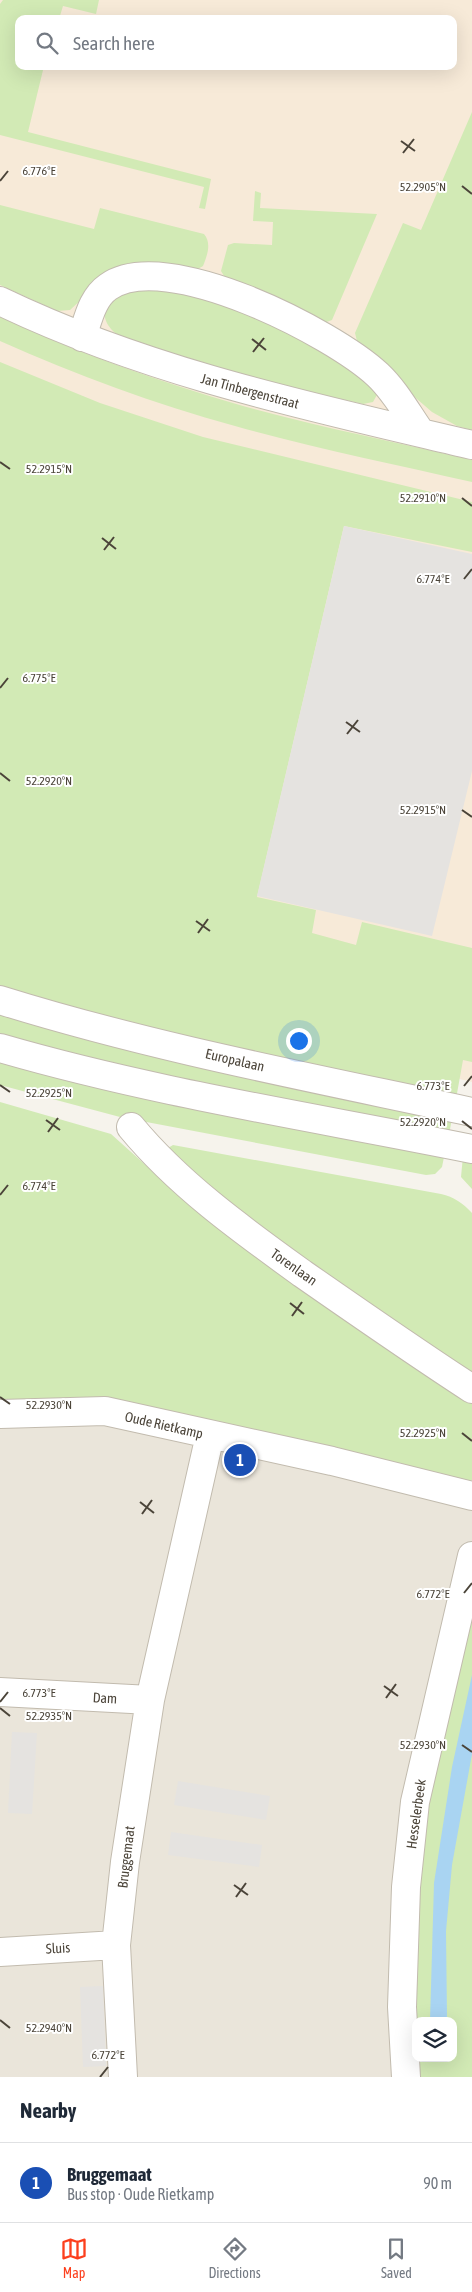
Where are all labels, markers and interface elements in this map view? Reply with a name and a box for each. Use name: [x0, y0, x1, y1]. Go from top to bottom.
search box: [15, 15, 457, 70]
icon: search: [33, 29, 61, 57]
text: Search here: [73, 32, 155, 54]
text: 6.776°E: [22, 164, 56, 178]
text: 52.2905°N: [400, 180, 446, 194]
street label: Jan Tinbergenstraat: [199, 370, 301, 412]
text: 52.2915°N: [26, 462, 72, 476]
text: 52.2910°N: [400, 491, 446, 505]
text: 6.774°E: [416, 572, 450, 586]
text: 6.775°E: [22, 671, 56, 685]
text: 52.2920°N: [26, 774, 72, 788]
text: 52.2915°N: [400, 803, 446, 817]
your location: [286, 1028, 312, 1054]
street label: Europalaan: [204, 1045, 266, 1075]
text: 6.773°E: [416, 1079, 450, 1093]
text: 52.2925°N: [26, 1086, 72, 1100]
text: 52.2920°N: [400, 1115, 446, 1129]
text: 6.774°E: [22, 1179, 56, 1193]
street label: Torenlaan: [268, 1245, 320, 1289]
text: 52.2930°N: [26, 1398, 72, 1412]
street label: Oude Rietkamp: [123, 1408, 205, 1442]
text: 52.2925°N: [400, 1426, 446, 1440]
pin: 1: [224, 1441, 256, 1479]
text: 6.772°E: [416, 1587, 450, 1601]
text: 6.773°E: [22, 1686, 56, 1700]
street label: Dam: [92, 1689, 118, 1707]
text: 52.2935°N: [26, 1709, 72, 1723]
text: 52.2930°N: [400, 1738, 446, 1752]
street label: Hesselerbeek: [403, 1778, 429, 1850]
street label: Bruggemaat: [114, 1825, 138, 1889]
street label: Sluis: [45, 1939, 71, 1957]
map controls: [412, 2017, 457, 2062]
button: layers: [412, 2017, 457, 2062]
text: 52.2940°N: [26, 2021, 72, 2035]
text: 6.772°E: [91, 2048, 125, 2062]
text: Nearby: [20, 2098, 76, 2122]
text: Bruggemaat: [67, 2163, 152, 2185]
text: 1: [32, 2174, 40, 2192]
text: 90 m: [423, 2174, 452, 2192]
text: Bus stop · Oude Rietkamp: [67, 2185, 214, 2203]
tab: Map: [60, 2235, 88, 2281]
tab: Directions: [208, 2235, 261, 2281]
tab: Saved: [381, 2235, 412, 2281]

